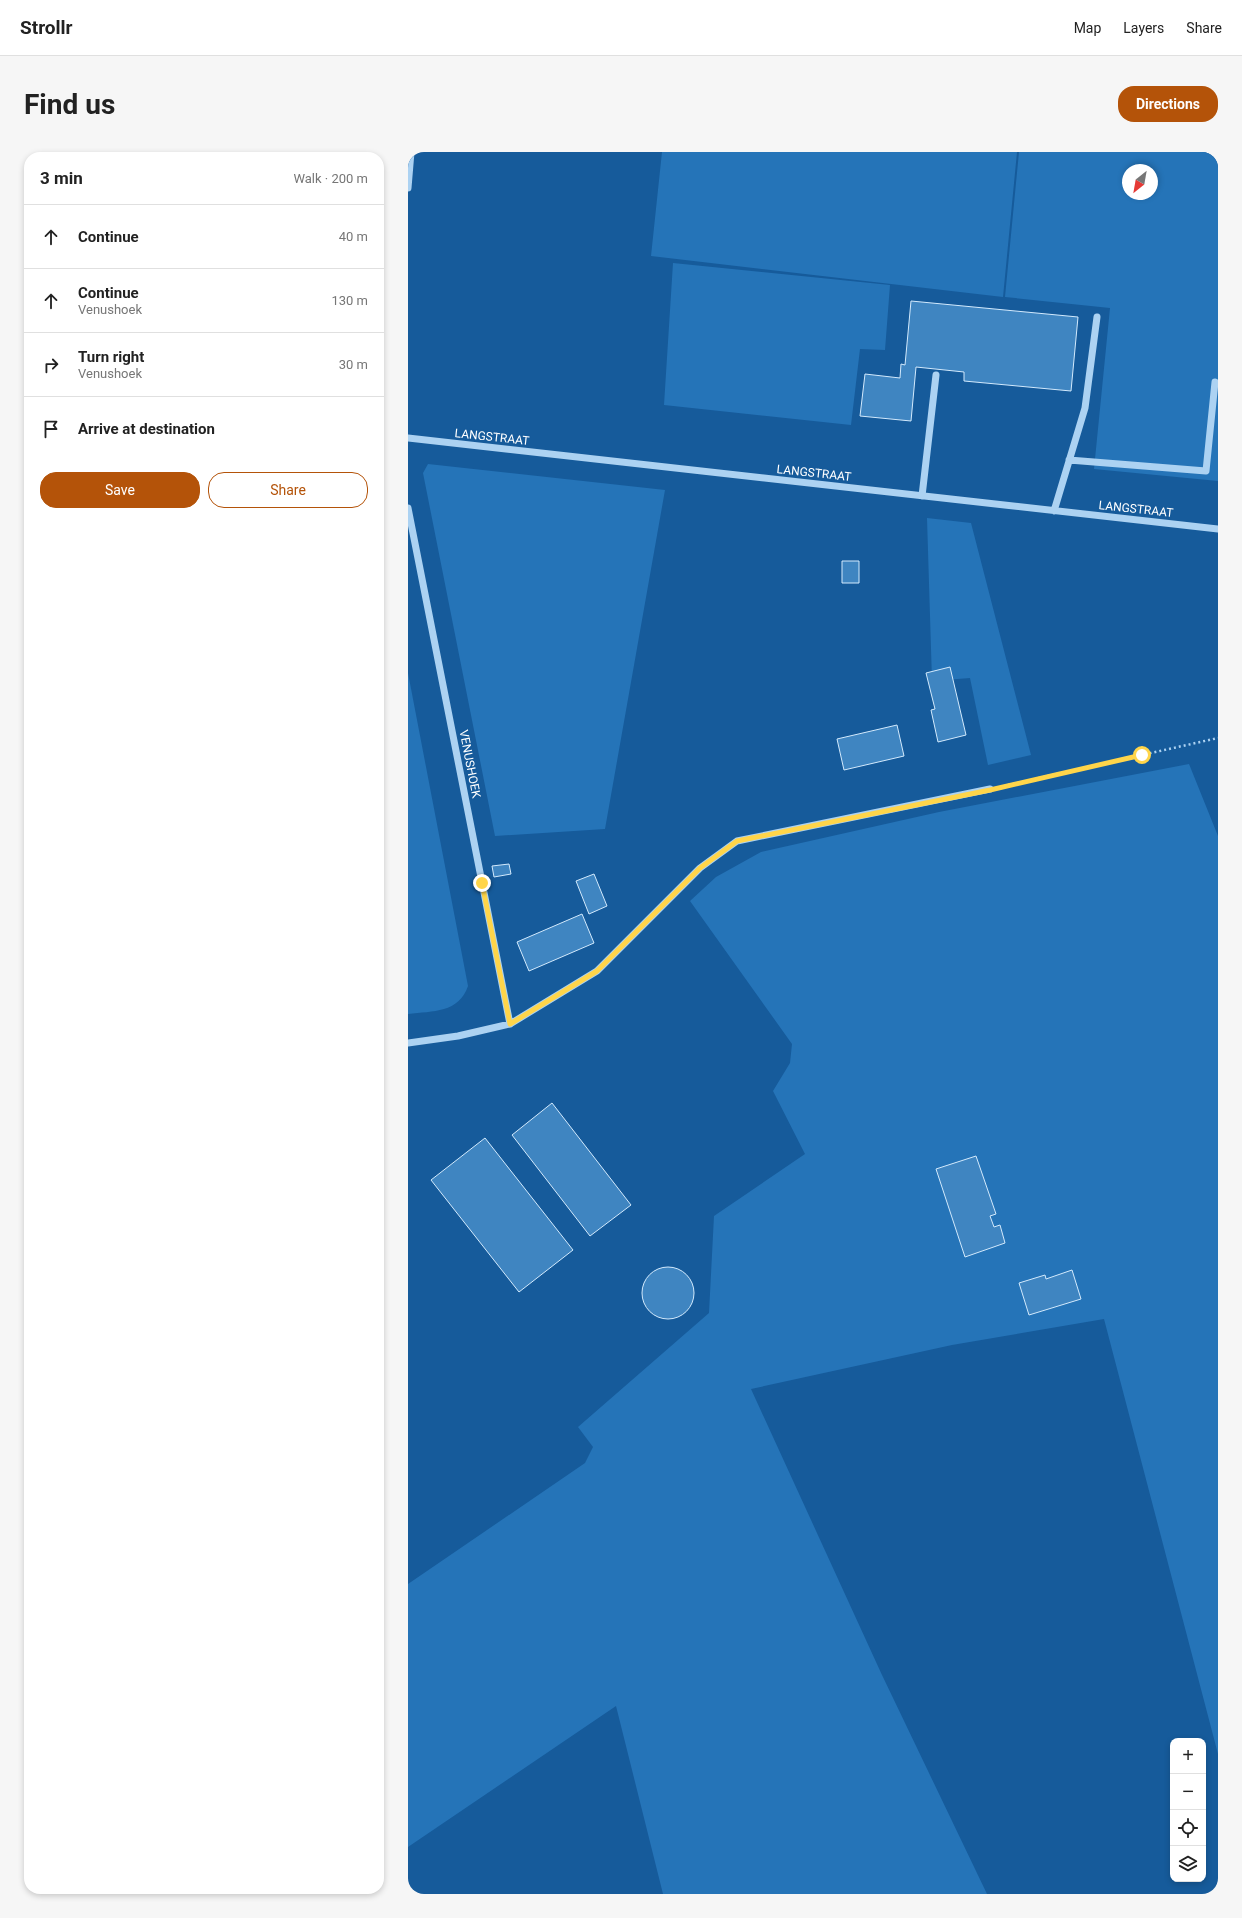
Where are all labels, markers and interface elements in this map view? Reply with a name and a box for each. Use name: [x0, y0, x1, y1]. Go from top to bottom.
text: Strollr: [20, 16, 73, 39]
text: Map: [1074, 20, 1101, 36]
text: Layers: [1123, 20, 1164, 36]
text: Share: [1186, 20, 1222, 36]
button: Directions: [1118, 86, 1218, 122]
text: Find us: [24, 88, 115, 121]
north arrow: [1122, 164, 1158, 200]
text: 3 min: [40, 168, 83, 188]
text: Walk · 200 m: [293, 171, 368, 186]
icon: ahead: [40, 226, 62, 248]
text: Continue: [78, 228, 139, 246]
text: 40 m: [339, 229, 368, 244]
text: Continue: [78, 284, 139, 302]
icon: ahead: [40, 290, 62, 312]
text: 130 m: [331, 293, 368, 308]
text: Venushoek: [78, 302, 142, 317]
text: Turn right: [78, 348, 144, 366]
icon: right: [40, 354, 62, 376]
text: 30 m: [339, 357, 368, 372]
text: Venushoek: [78, 366, 142, 381]
icon: arrive: [40, 418, 62, 440]
text: Arrive at destination: [78, 420, 215, 438]
street label: LANGSTRAAT: [454, 426, 530, 448]
street label: LANGSTRAAT: [776, 462, 852, 484]
button: Save: [40, 472, 200, 508]
button: Share: [208, 472, 368, 508]
street label: LANGSTRAAT: [1098, 498, 1174, 520]
street label: VENUSHOEK: [457, 729, 484, 800]
route start: [1133, 746, 1151, 764]
route end: [473, 874, 491, 892]
map controls: [1170, 1738, 1206, 1882]
button: +: [1170, 1738, 1206, 1774]
button: −: [1170, 1774, 1206, 1810]
button: locate: [1170, 1810, 1206, 1846]
button: layers: [1170, 1846, 1206, 1882]

